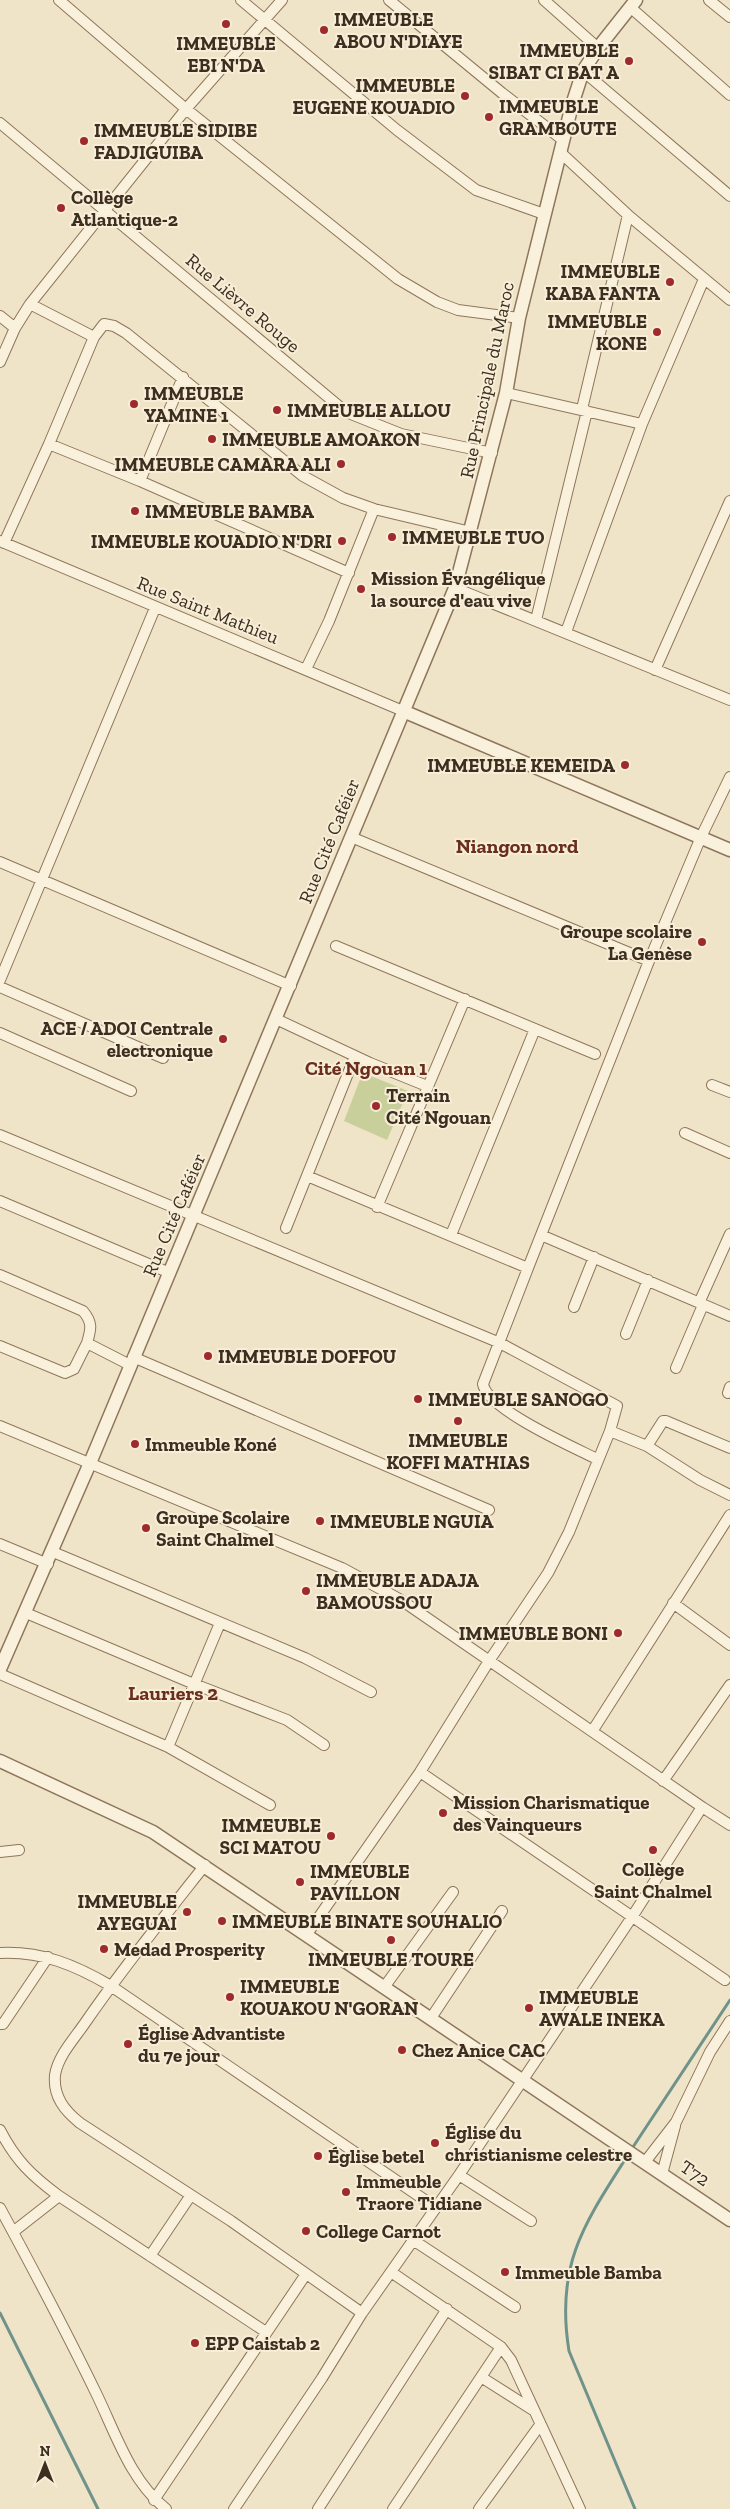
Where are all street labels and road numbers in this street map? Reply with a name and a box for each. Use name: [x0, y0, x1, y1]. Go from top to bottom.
street label: Rue Lièvre Rouge: [181, 249, 305, 357]
street label: Rue Principale du Maroc: [455, 279, 519, 480]
street label: Rue Saint Mathieu: [134, 571, 283, 649]
street label: Rue Cité Caféier: [294, 775, 364, 907]
street label: Rue Cité Caféier: [138, 1150, 210, 1280]
street label: T72: [676, 2155, 714, 2191]

